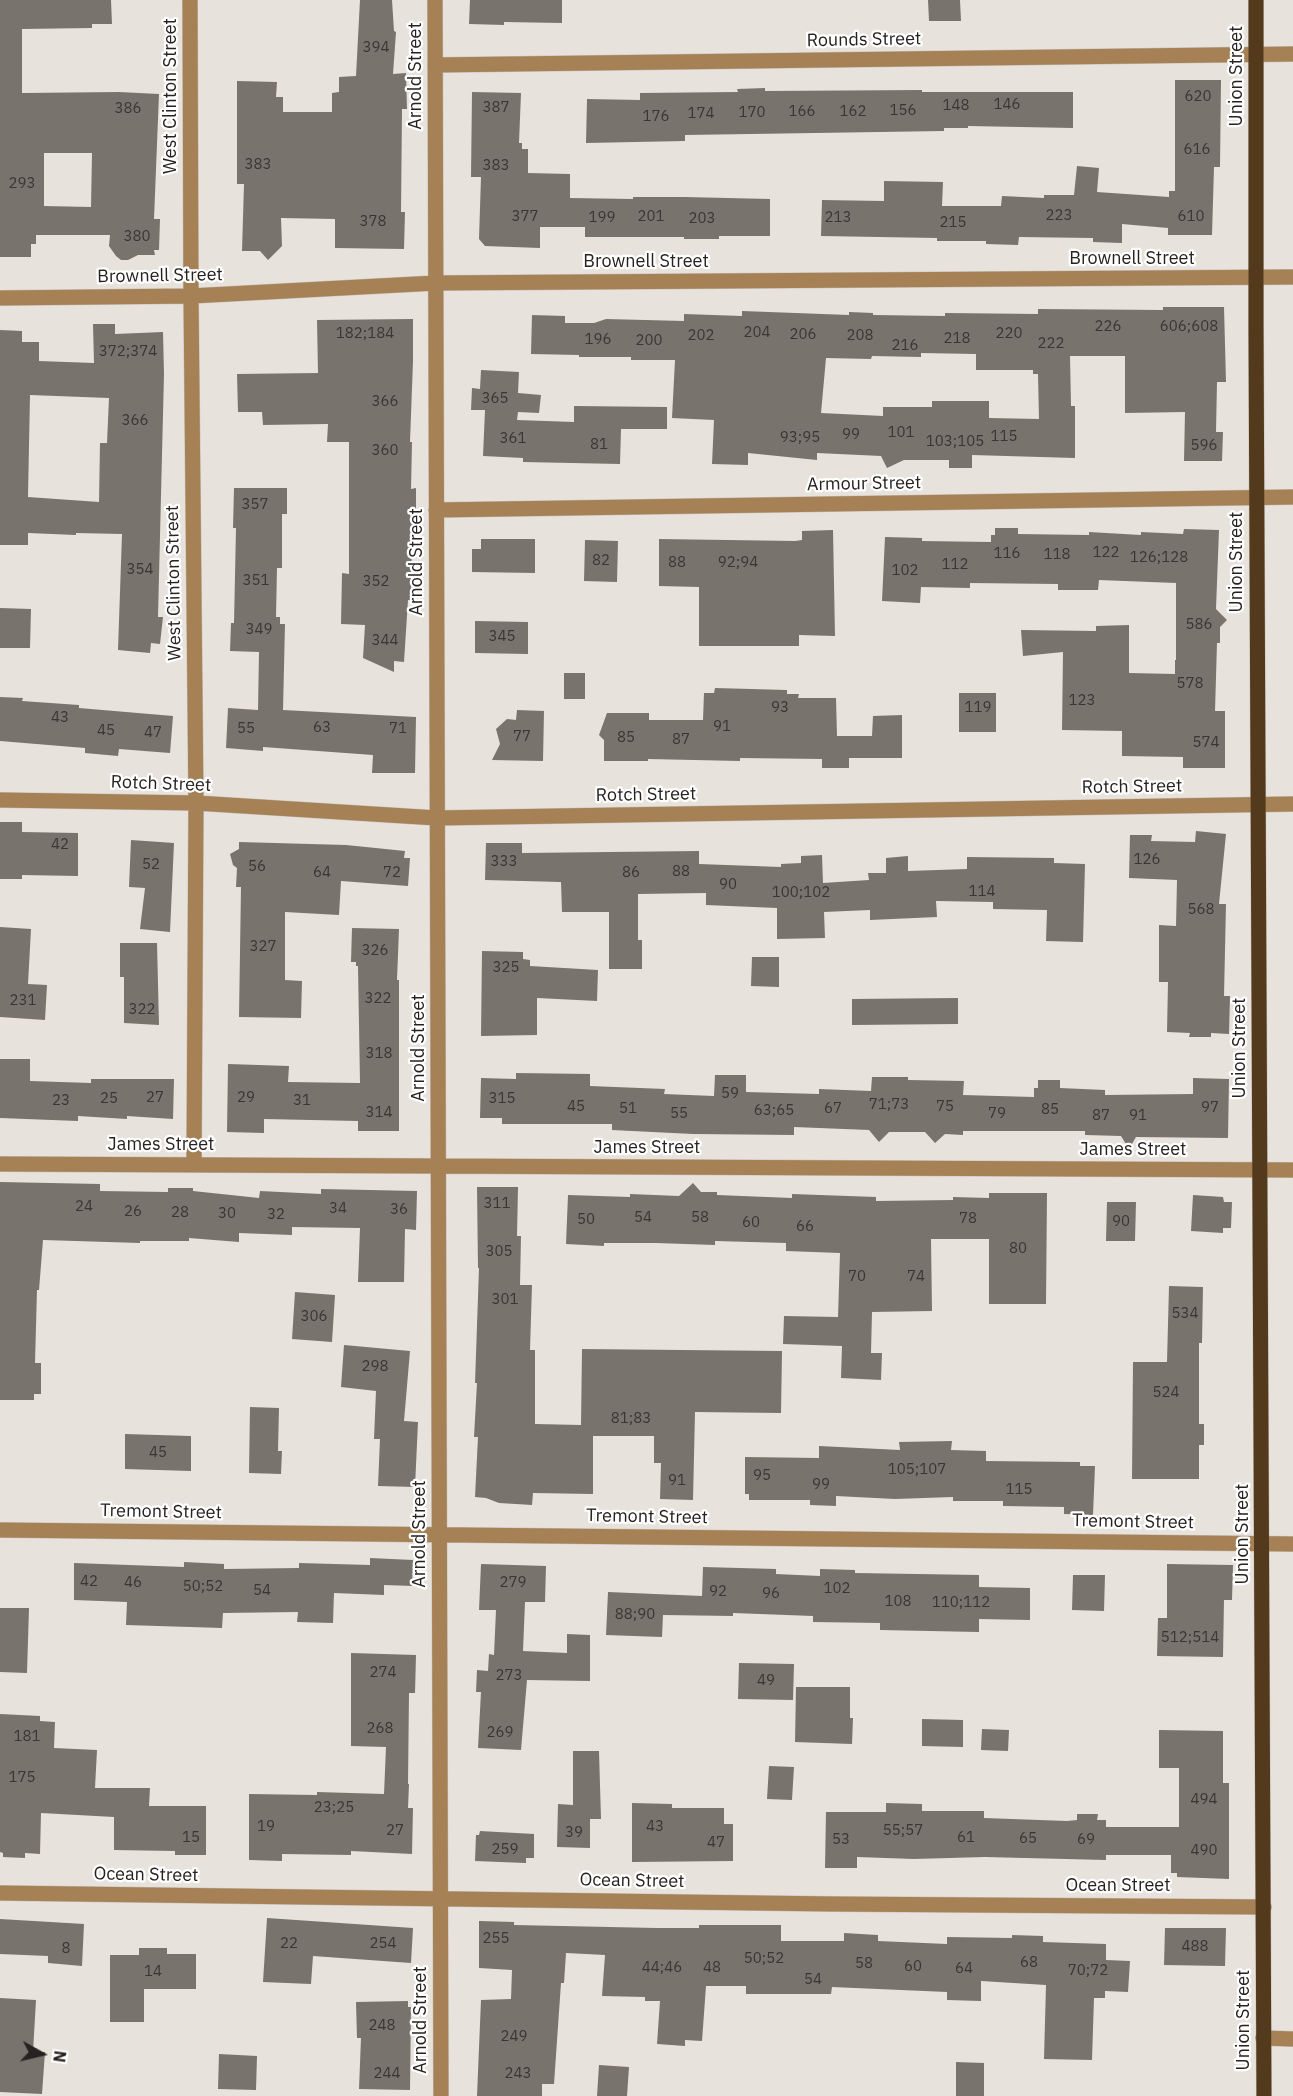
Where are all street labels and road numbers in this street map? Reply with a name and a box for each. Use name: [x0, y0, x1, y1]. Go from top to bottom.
street label: West Clinton Street: [160, 18, 182, 174]
street label: Arnold Street: [405, 22, 427, 130]
street label: Union Street: [1226, 26, 1248, 126]
street label: Rounds Street: [807, 28, 921, 52]
street label: Brownell Street: [1069, 248, 1195, 270]
street label: Brownell Street: [583, 251, 709, 273]
street label: Brownell Street: [97, 264, 223, 288]
street label: Armour Street: [807, 472, 921, 496]
street label: West Clinton Street: [162, 505, 186, 661]
street label: Arnold Street: [406, 508, 428, 616]
street label: Union Street: [1226, 512, 1248, 612]
street label: Rotch Street: [110, 771, 212, 797]
street label: Rotch Street: [1082, 775, 1182, 799]
street label: Rotch Street: [596, 783, 696, 807]
street label: Arnold Street: [408, 994, 430, 1102]
street label: Union Street: [1229, 998, 1251, 1098]
street label: James Street: [108, 1134, 214, 1156]
street label: James Street: [594, 1137, 700, 1159]
street label: James Street: [1080, 1139, 1186, 1161]
street label: Arnold Street: [409, 1480, 431, 1588]
street label: Union Street: [1232, 1484, 1254, 1584]
street label: Tremont Street: [100, 1500, 222, 1524]
street label: Tremont Street: [586, 1505, 708, 1529]
street label: Tremont Street: [1072, 1510, 1194, 1534]
street label: Ocean Street: [93, 1863, 199, 1887]
street label: Ocean Street: [579, 1869, 685, 1893]
street label: Ocean Street: [1065, 1875, 1171, 1897]
street label: Arnold Street: [410, 1966, 432, 2074]
street label: Union Street: [1233, 1970, 1255, 2070]

